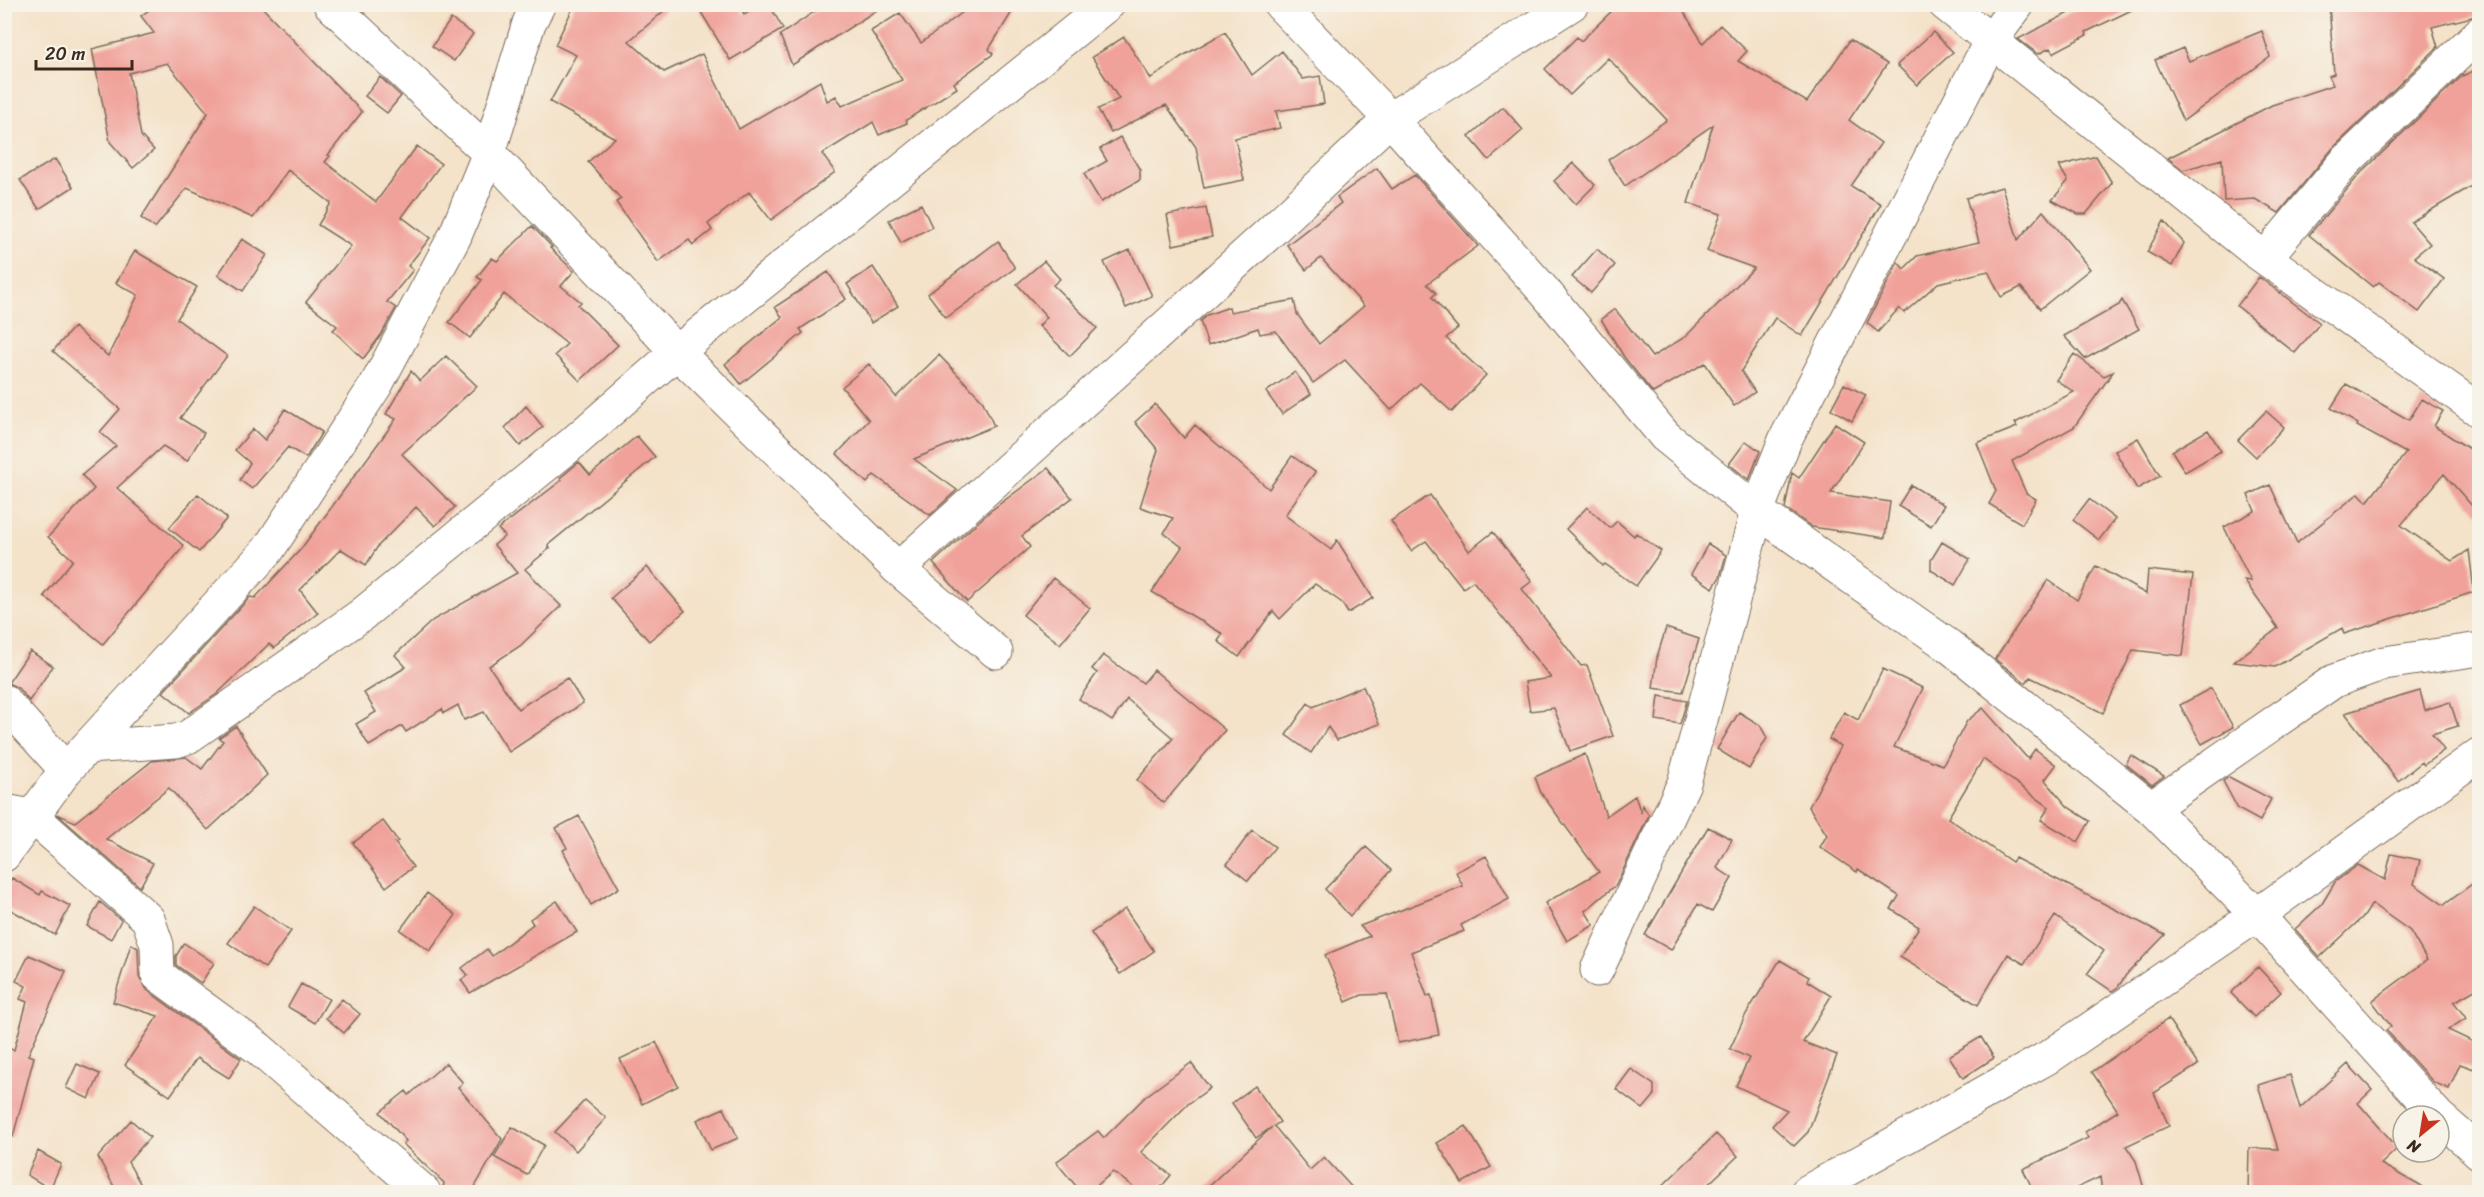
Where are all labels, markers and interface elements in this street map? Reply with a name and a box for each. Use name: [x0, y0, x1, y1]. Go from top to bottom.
scale bar: [36, 33, 132, 71]
text: 20 m: [45, 38, 85, 70]
north arrow: [2391, 1104, 2451, 1164]
text: N: [2401, 1131, 2427, 1162]

